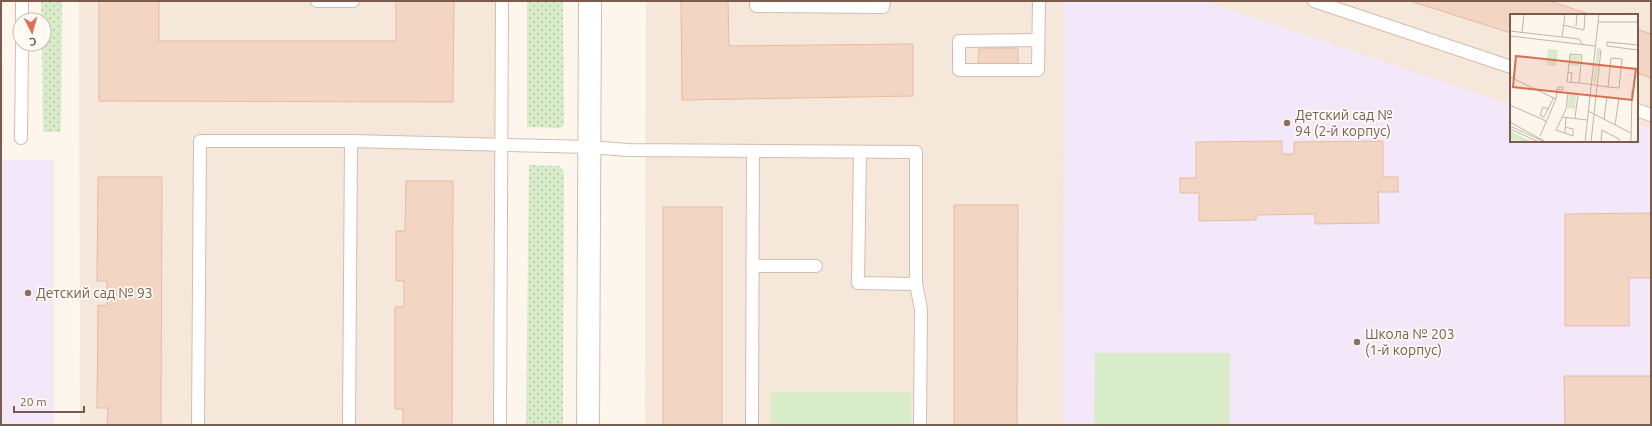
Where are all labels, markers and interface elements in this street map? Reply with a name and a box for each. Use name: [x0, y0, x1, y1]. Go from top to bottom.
north arrow: [12, 12, 52, 52]
inset map: [1510, 14, 1638, 142]
text: С: [29, 36, 37, 48]
place label: Детский сад № 94 (2-й корпус): [1295, 107, 1393, 139]
marker: Детский сад № 94 (2-й корпус): [1282, 118, 1292, 128]
place label: Детский сад № 93: [36, 285, 153, 301]
marker: Детский сад № 93: [23, 288, 33, 298]
place label: Школа № 203 (1-й корпус): [1365, 326, 1455, 358]
marker: Школа № 203 (1-й корпус): [1352, 337, 1362, 347]
scale bar: [14, 388, 84, 414]
text: 20 m: [20, 395, 47, 408]

